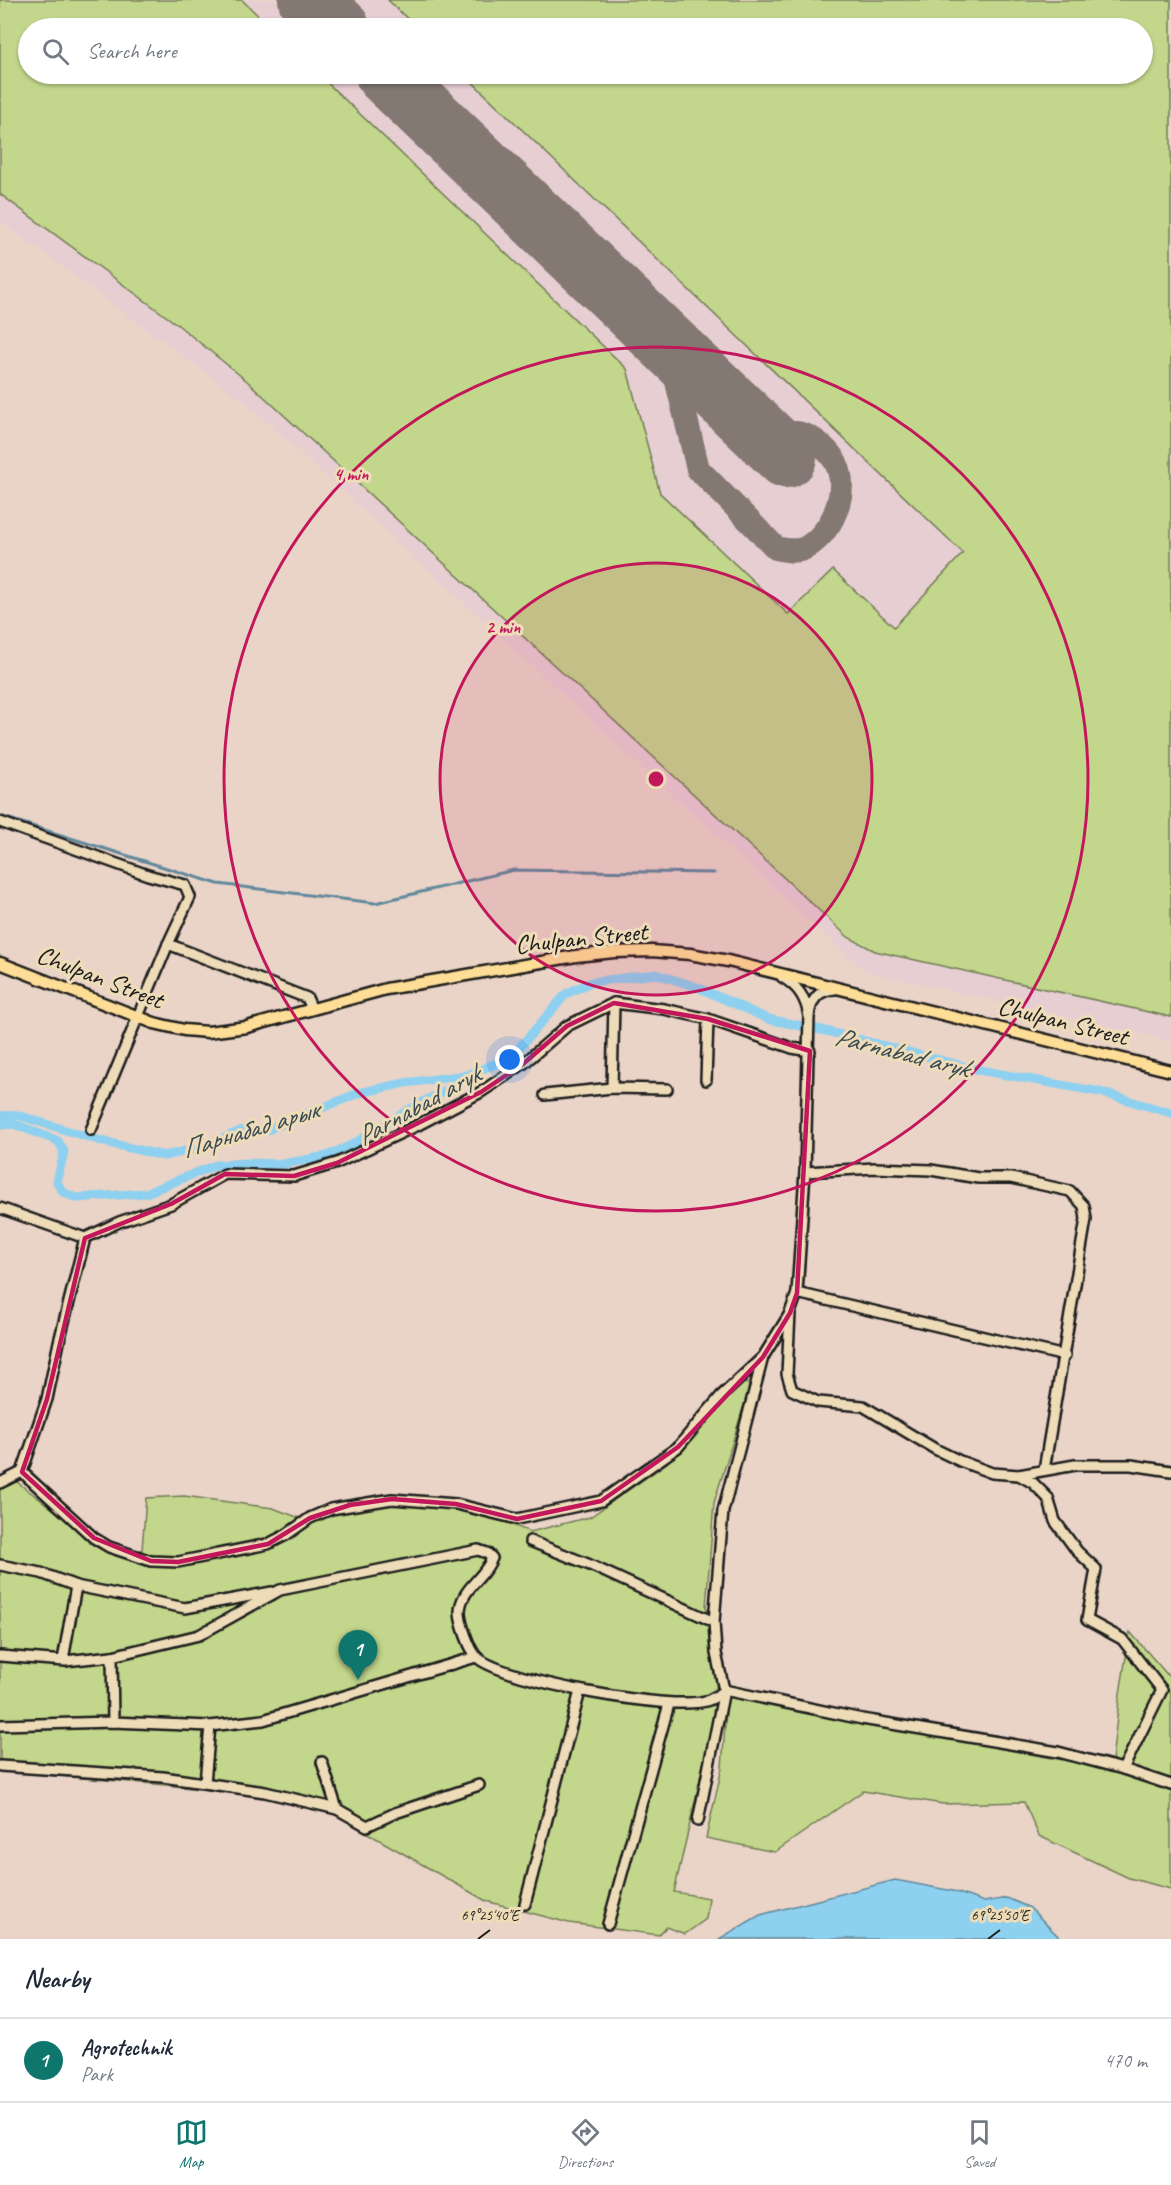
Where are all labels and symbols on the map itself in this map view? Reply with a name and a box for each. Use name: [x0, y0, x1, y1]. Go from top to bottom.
text: 4 min: [334, 463, 369, 485]
text: 2 min: [486, 616, 521, 638]
centre of rings: [646, 769, 666, 789]
street label: Chulpan Street: [513, 914, 651, 961]
street label: Chulpan Street: [32, 938, 170, 1017]
street label: Chulpan Street: [995, 989, 1134, 1054]
water label: Parnabad aryk: [832, 1019, 977, 1086]
your location: [495, 1045, 524, 1074]
water label: Parnabad aryk: [350, 1055, 490, 1153]
water label: Парнабад арык: [178, 1091, 327, 1166]
pin: 1: [338, 1630, 378, 1680]
text: 69°25'40"E: [461, 1906, 521, 1925]
text: 69°25'50"E: [971, 1906, 1031, 1925]

